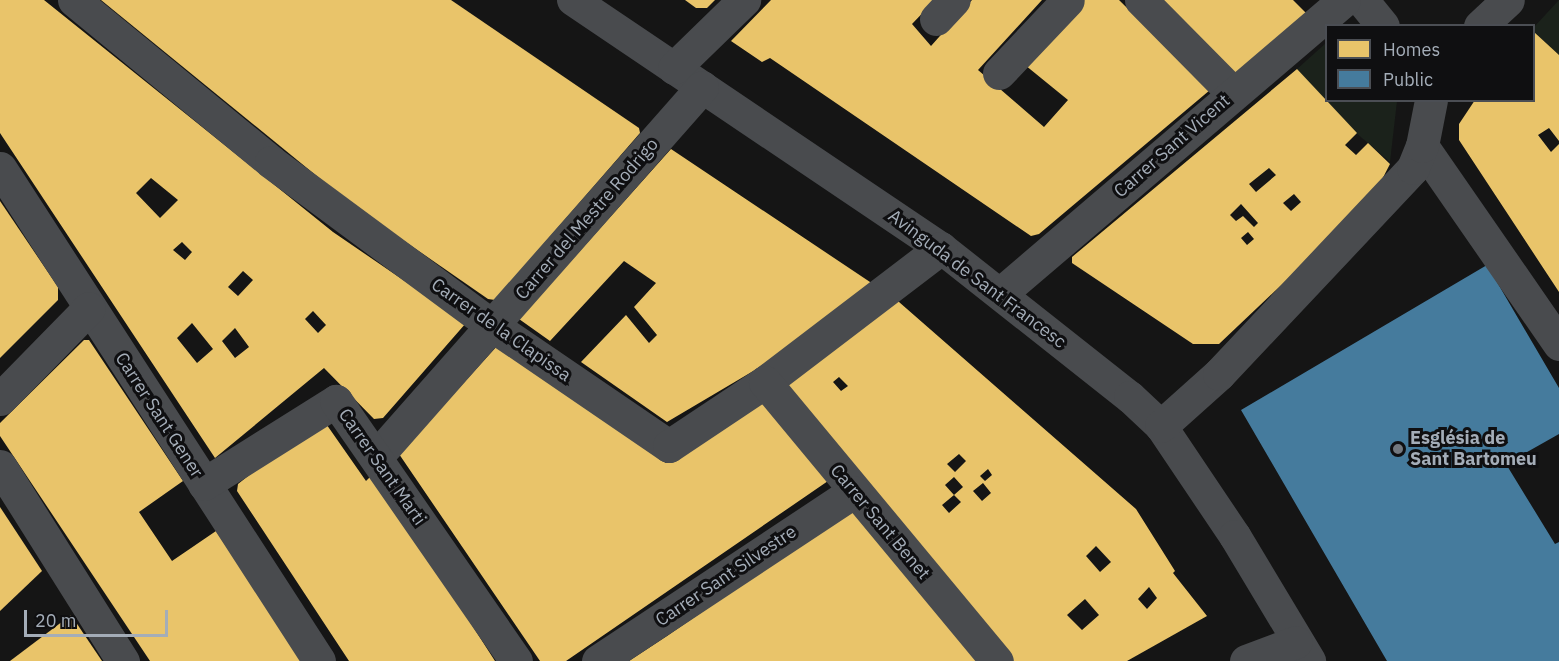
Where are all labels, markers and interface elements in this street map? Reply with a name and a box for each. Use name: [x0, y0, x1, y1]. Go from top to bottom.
legend: [1325, 24, 1535, 102]
text: Homes: [1383, 38, 1440, 61]
text: Public: [1383, 68, 1433, 91]
street label: Carrer Sant Vicent: [1110, 90, 1234, 202]
street label: Carrer del Mestre Rodrigo: [511, 134, 663, 304]
street label: Avinguda de Sant Francesc: [884, 205, 1070, 353]
street label: Carrer de la Clapissa: [427, 274, 575, 386]
street label: Carrer Sant Gener: [111, 348, 207, 482]
street label: Carrer Sant Marti: [334, 405, 430, 529]
place label: Església de Sant Bartomeu: [1410, 428, 1537, 470]
marker: Església de Sant Bartomeu: [1391, 442, 1405, 456]
street label: Carrer Sant Benet: [826, 460, 934, 584]
street label: Carrer Sant Silvestre: [652, 521, 800, 631]
scale bar: [27, 598, 171, 636]
text: 20 m: [35, 609, 77, 632]

